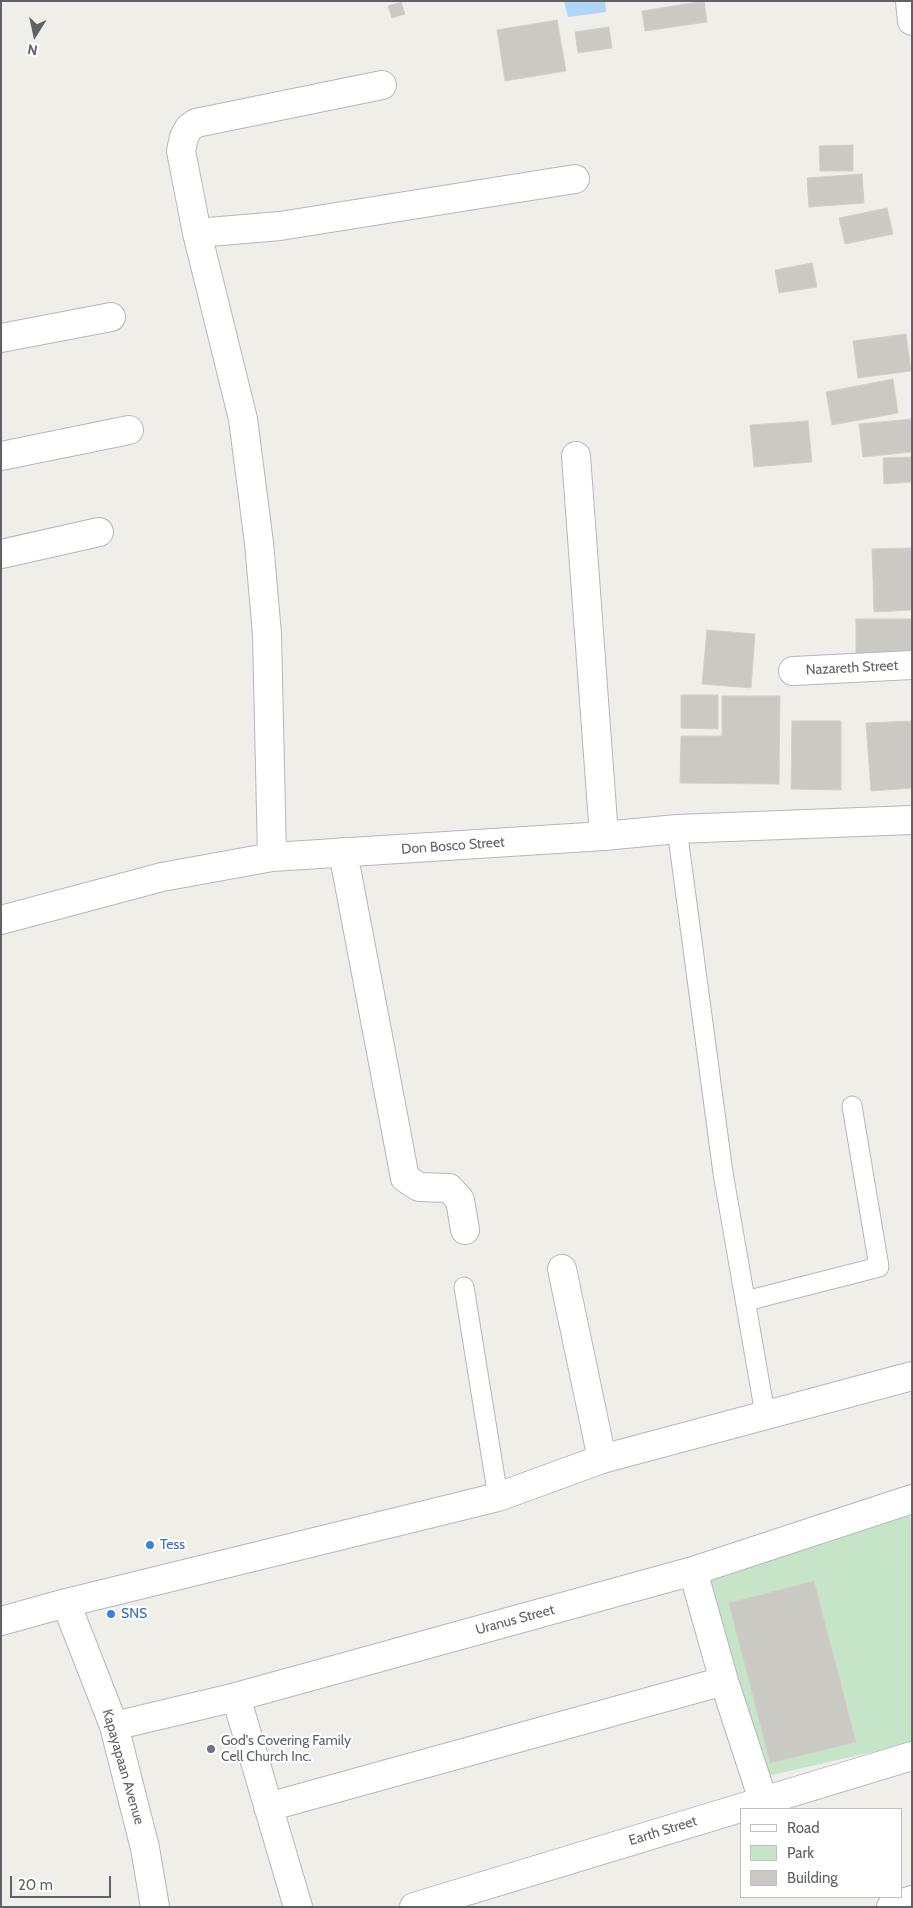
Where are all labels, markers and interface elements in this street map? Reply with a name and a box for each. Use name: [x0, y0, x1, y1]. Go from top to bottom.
north arrow: [10, 10, 60, 60]
text: N: [26, 40, 39, 59]
street label: Nazareth Street: [805, 657, 899, 679]
street label: Don Bosco Street: [401, 834, 505, 858]
place label: Tess: [160, 1537, 185, 1553]
marker: Tess: [144, 1539, 156, 1551]
street label: Uranus Street: [474, 1601, 556, 1639]
place label: SNS: [121, 1606, 147, 1622]
marker: SNS: [105, 1608, 117, 1620]
street label: Kapayapaan Avenue: [98, 1707, 148, 1827]
place label: God's Covering Family Cell Church Inc.: [221, 1733, 351, 1765]
marker: God's Covering Family Cell Church Inc.: [205, 1743, 217, 1755]
legend: [740, 1808, 903, 1898]
street label: Earth Street: [627, 1813, 699, 1849]
text: Road: [787, 1819, 820, 1837]
text: Park: [787, 1844, 814, 1862]
scale bar: [12, 1866, 114, 1898]
text: Building: [787, 1869, 838, 1887]
text: 20 m: [18, 1876, 53, 1894]

